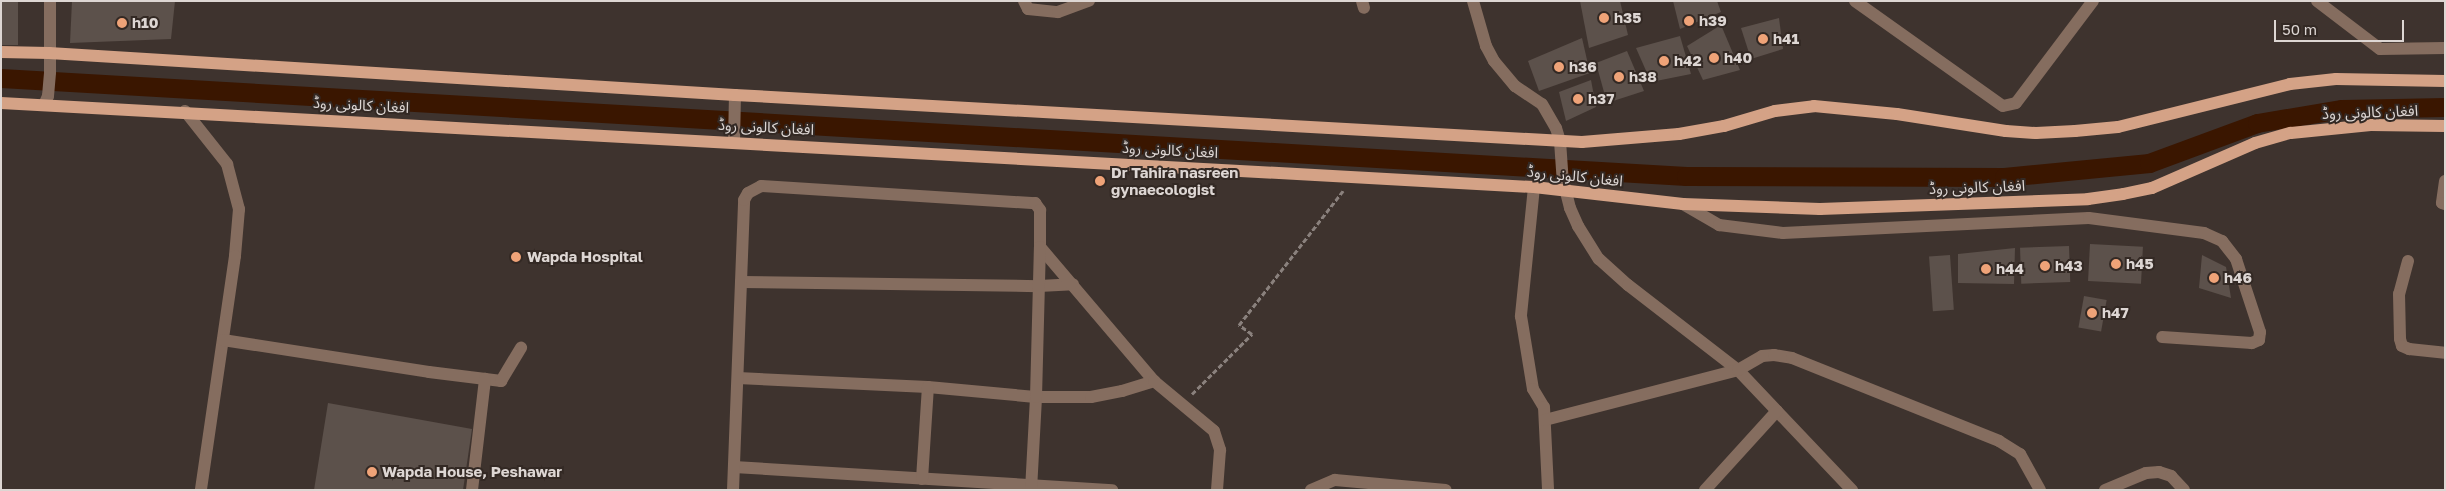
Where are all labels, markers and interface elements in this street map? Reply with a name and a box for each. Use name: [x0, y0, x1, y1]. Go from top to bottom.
place label: h35: [1614, 9, 1641, 27]
scale bar: [2276, 10, 2406, 42]
marker: h35: [1598, 12, 1610, 24]
place label: h39: [1699, 12, 1727, 30]
place label: h10: [132, 14, 159, 32]
marker: h39: [1683, 15, 1695, 27]
marker: h10: [116, 17, 128, 29]
text: 50 m: [2282, 20, 2317, 38]
place label: h41: [1773, 30, 1799, 48]
marker: h41: [1757, 33, 1769, 45]
place label: h40: [1724, 49, 1752, 67]
place label: h42: [1674, 52, 1702, 70]
marker: h40: [1708, 52, 1720, 64]
marker: h42: [1658, 55, 1670, 67]
place label: h36: [1569, 58, 1597, 76]
marker: h36: [1553, 61, 1565, 73]
place label: h38: [1629, 68, 1657, 86]
marker: h38: [1613, 71, 1625, 83]
place label: h37: [1588, 90, 1614, 108]
street label: افغان کالونی روڈ: [312, 93, 410, 117]
marker: h37: [1572, 93, 1584, 105]
street label: افغان کالونی روڈ: [2322, 101, 2418, 123]
street label: افغان کالونی روڈ: [717, 115, 815, 139]
street label: افغان کالونی روڈ: [1121, 138, 1219, 162]
street label: افغان کالونی روڈ: [1526, 162, 1624, 190]
place label: Dr Tahira nasreen gynaecologist: [1111, 163, 1238, 198]
marker: Dr Tahira nasreen gynaecologist: [1093, 174, 1107, 188]
street label: افغان کالونی روڈ: [1929, 176, 2025, 198]
place label: Wapda Hospital: [527, 248, 643, 266]
marker: Wapda Hospital: [509, 250, 523, 264]
place label: h45: [2126, 255, 2154, 273]
place label: h43: [2055, 257, 2083, 275]
marker: h45: [2110, 258, 2122, 270]
place label: h44: [1996, 260, 2024, 278]
marker: h43: [2039, 260, 2051, 272]
marker: h44: [1980, 263, 1992, 275]
place label: h46: [2224, 269, 2252, 287]
marker: h46: [2208, 272, 2220, 284]
place label: h47: [2102, 304, 2129, 322]
marker: h47: [2086, 307, 2098, 319]
place label: Wapda House, Peshawar: [382, 463, 562, 481]
marker: Wapda House, Peshawar: [366, 466, 378, 478]

